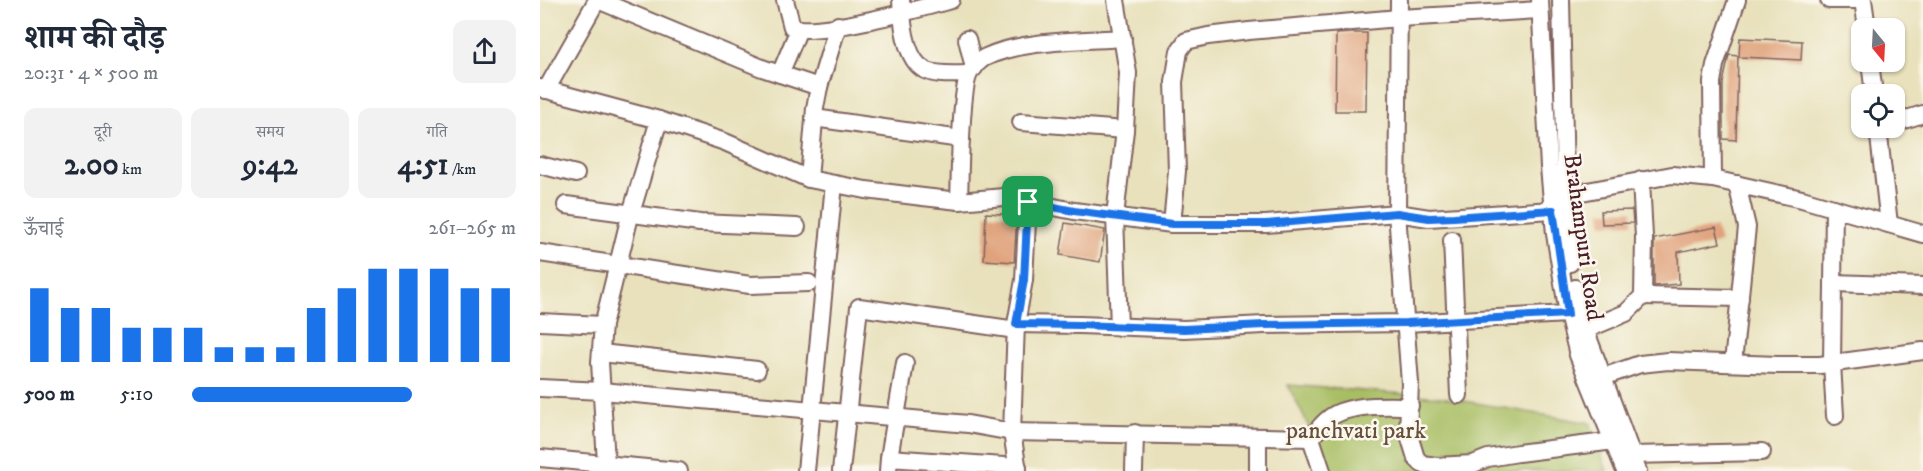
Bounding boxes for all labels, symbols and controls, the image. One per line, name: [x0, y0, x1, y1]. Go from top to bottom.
text: शाम की दौड़: [24, 18, 165, 59]
north arrow: [1851, 18, 1905, 72]
map controls: [1851, 18, 1905, 138]
button: share: [453, 20, 516, 83]
text: 20:31 · 4 × 500 m: [24, 61, 158, 86]
button: locate: [1851, 84, 1905, 138]
text: दूरी: [94, 122, 112, 142]
text: समय: [256, 122, 284, 142]
text: गति: [427, 122, 447, 142]
text: 2.00: [64, 147, 119, 184]
text: 9:42: [243, 147, 297, 184]
text: 4:51: [398, 147, 449, 184]
street label: Brahampuri Road: [1556, 152, 1610, 323]
text: km: [119, 159, 142, 179]
text: /km: [449, 159, 476, 179]
pin: [1002, 176, 1053, 227]
icon: arrive: [1011, 185, 1044, 218]
text: 261–265 m: [429, 216, 516, 241]
text: ऊँचाई: [24, 217, 63, 242]
text: 500 m: [24, 382, 75, 407]
text: 5:10: [120, 382, 153, 407]
park label: panchvati park: [1285, 416, 1426, 446]

